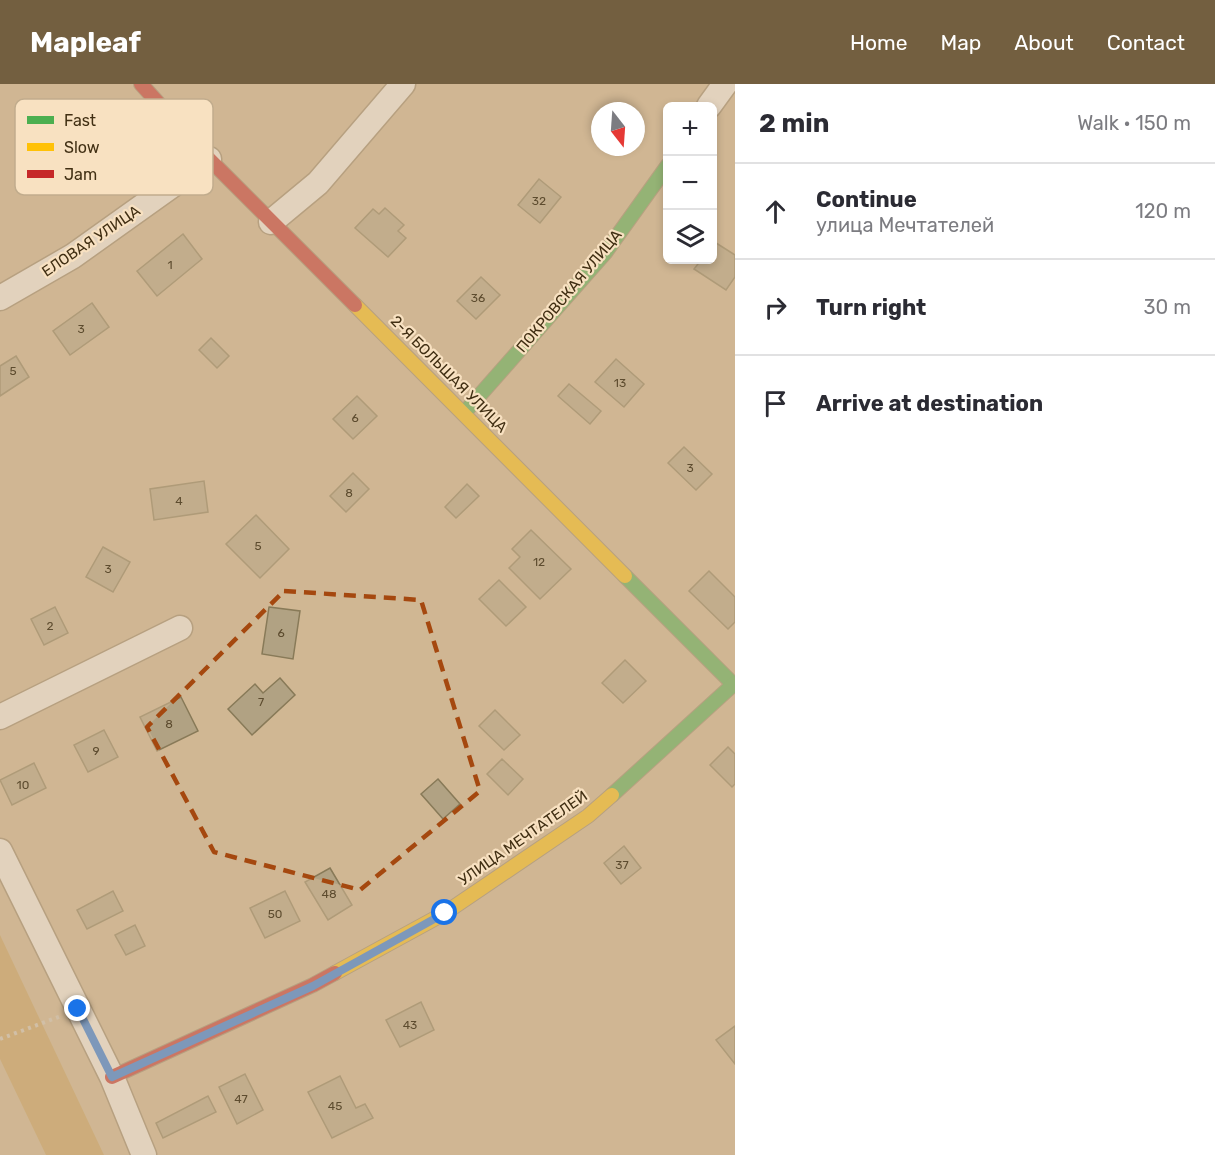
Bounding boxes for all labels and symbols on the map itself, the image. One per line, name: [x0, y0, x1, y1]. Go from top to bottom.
legend: [15, 99, 213, 195]
north arrow: [591, 102, 645, 156]
text: Fast: [64, 111, 96, 130]
text: Slow: [64, 138, 100, 157]
text: Jam: [64, 165, 97, 184]
house number: 32: [532, 194, 546, 208]
street label: ЕЛОВАЯ УЛИЦА: [38, 201, 144, 281]
street label: ПОКРОВСКАЯ УЛИЦА: [512, 226, 626, 356]
house number: 1: [167, 258, 173, 272]
house number: 36: [471, 291, 485, 305]
street label: 2-Я БОЛЬШАЯ УЛИЦА: [387, 312, 511, 436]
house number: 3: [77, 322, 85, 336]
house number: 5: [9, 364, 17, 378]
house number: 13: [614, 376, 626, 390]
house number: 6: [351, 411, 359, 425]
house number: 3: [686, 461, 694, 475]
house number: 8: [345, 486, 353, 500]
house number: 4: [175, 494, 183, 508]
house number: 5: [254, 539, 262, 553]
house number: 12: [533, 555, 545, 569]
house number: 3: [104, 562, 112, 576]
house number: 2: [46, 619, 54, 633]
house number: 6: [277, 626, 285, 640]
house number: 7: [258, 695, 264, 709]
house number: 8: [165, 717, 173, 731]
house number: 9: [92, 744, 100, 758]
house number: 10: [17, 778, 29, 792]
street label: УЛИЦА МЕЧТАТЕЛЕЙ: [455, 787, 591, 889]
house number: 37: [615, 858, 629, 872]
house number: 48: [321, 887, 337, 901]
route start: [431, 899, 457, 925]
house number: 50: [268, 907, 282, 921]
route end: [64, 995, 90, 1021]
house number: 43: [403, 1018, 417, 1032]
house number: 47: [234, 1092, 248, 1106]
house number: 45: [328, 1099, 342, 1113]

